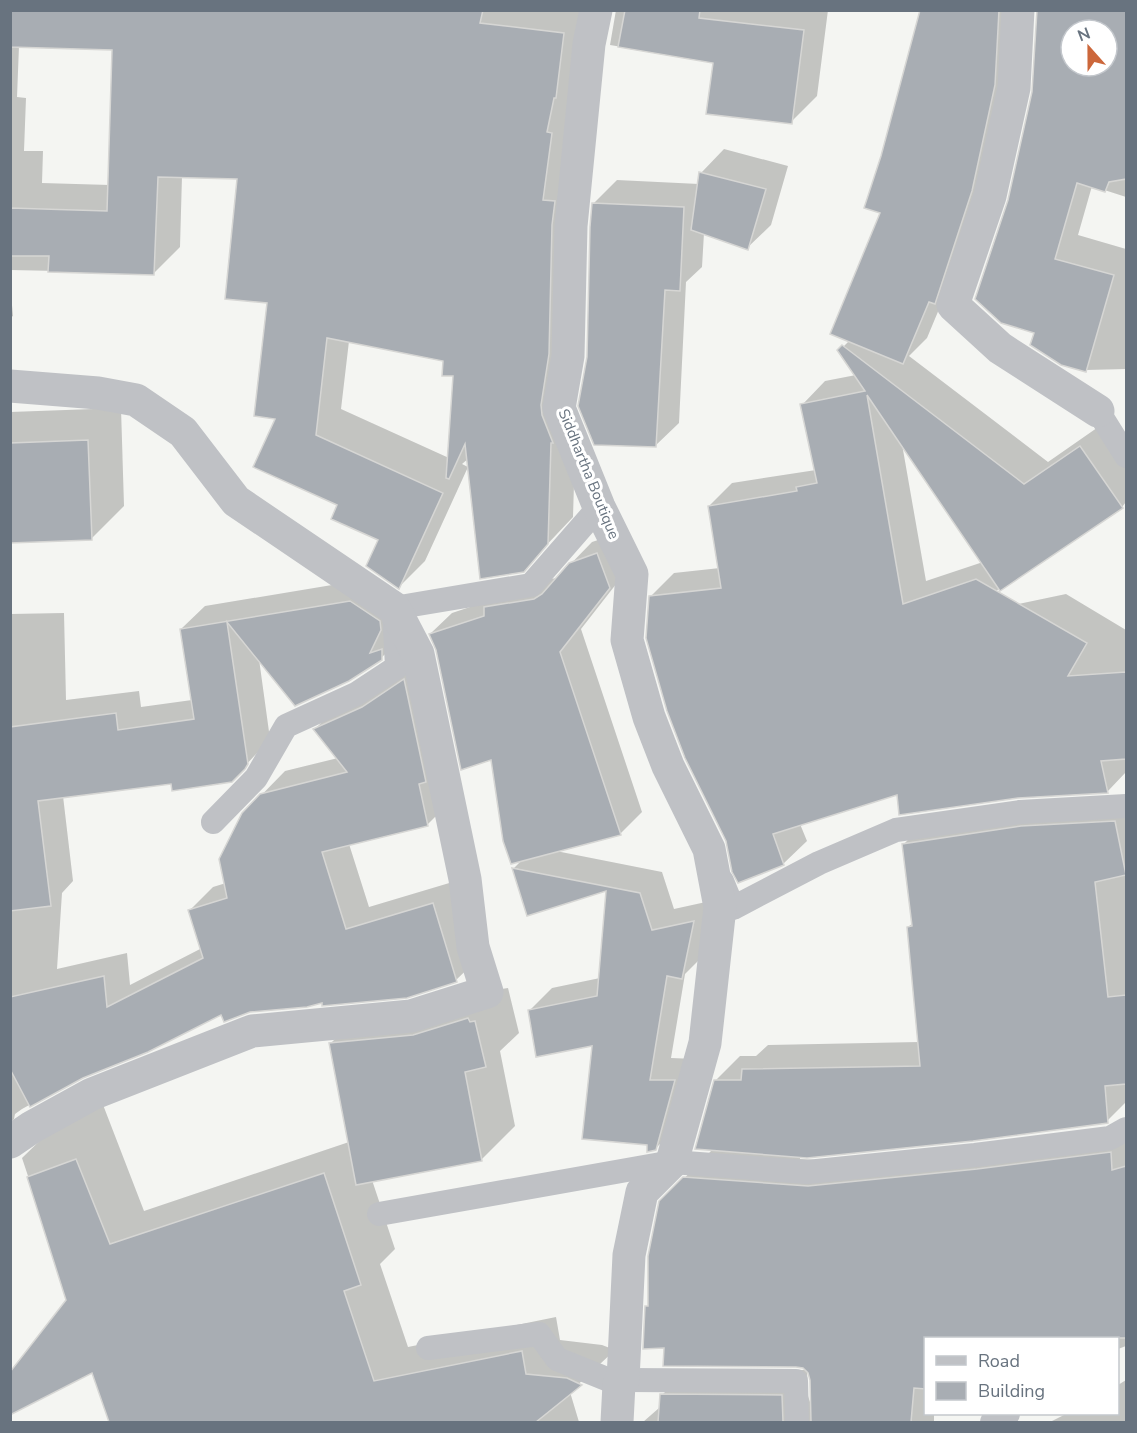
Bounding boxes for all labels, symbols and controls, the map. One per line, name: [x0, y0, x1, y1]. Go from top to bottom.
north arrow: [1059, 18, 1119, 78]
text: N: [1074, 23, 1094, 47]
street label: Siddhartha Boutique: [554, 406, 624, 542]
legend: [924, 1337, 1119, 1415]
text: Road: [978, 1349, 1020, 1373]
text: Building: [978, 1379, 1045, 1403]

